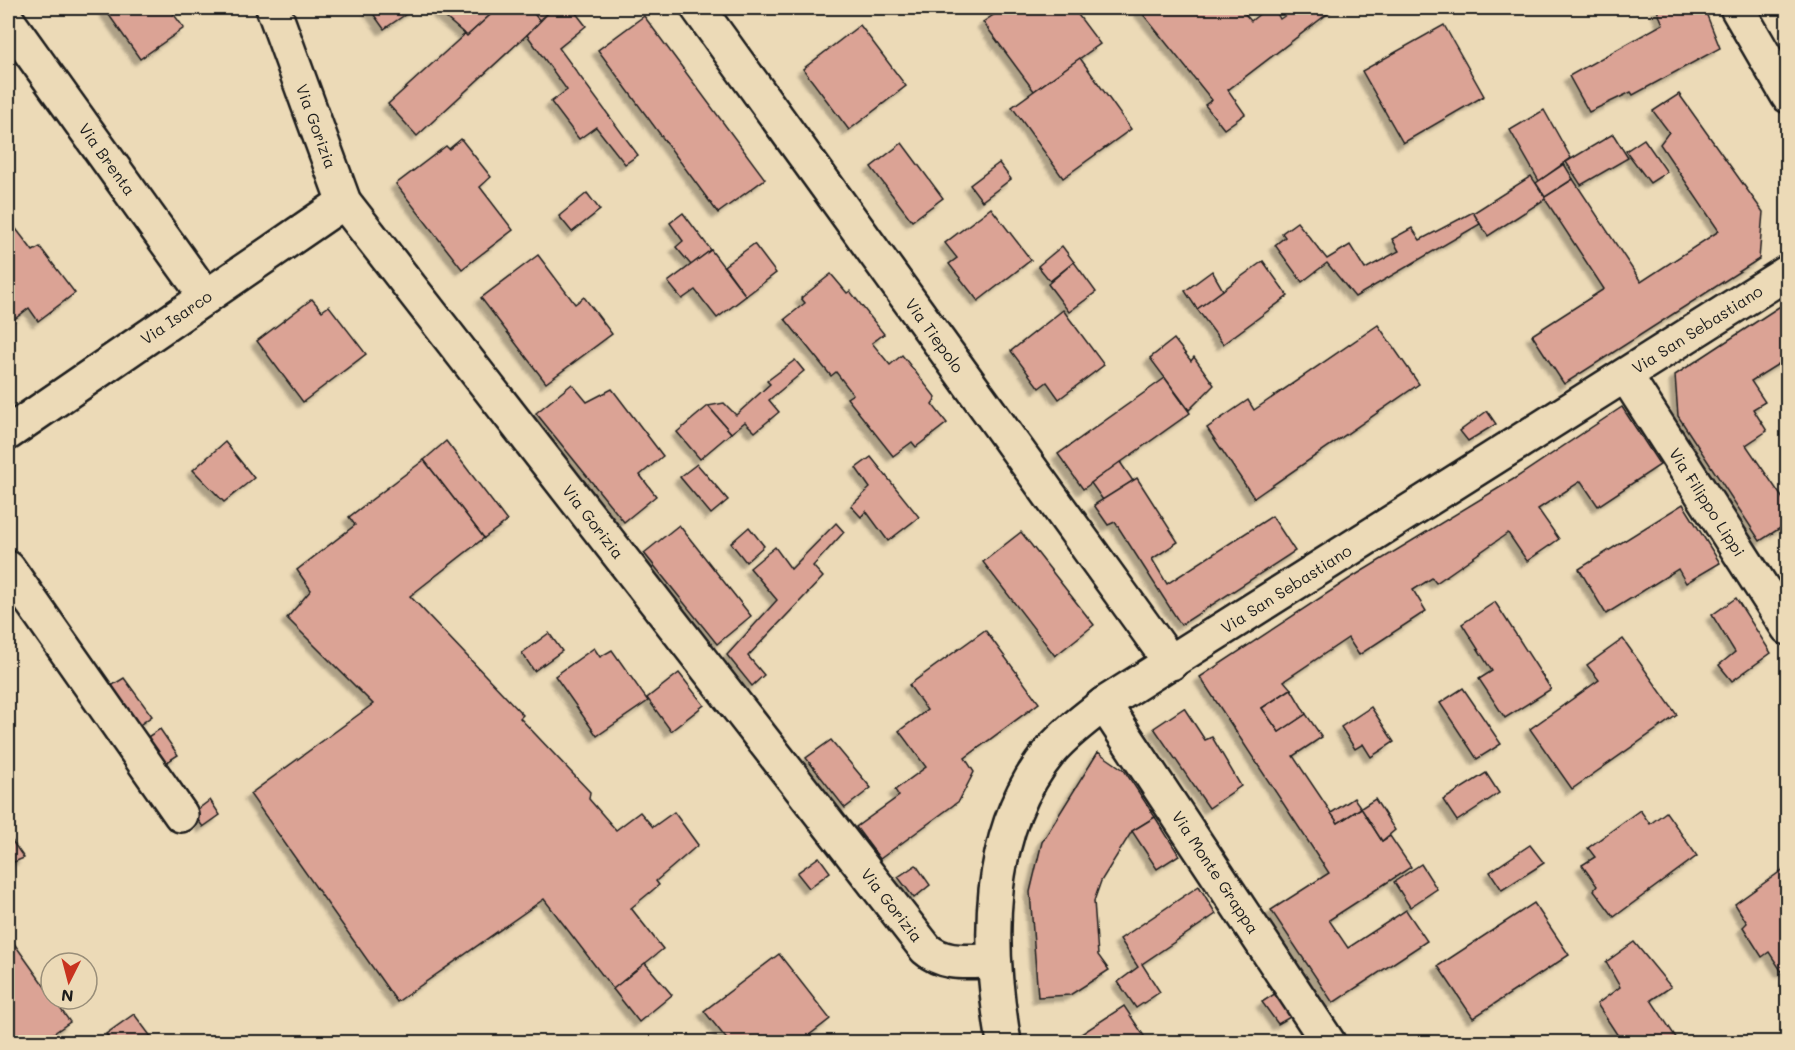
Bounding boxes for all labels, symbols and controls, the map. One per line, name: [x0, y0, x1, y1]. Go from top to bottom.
street label: Via Gorizia: [292, 81, 342, 171]
street label: Via Brenta: [74, 119, 141, 199]
street label: Via San Sebastiano: [1628, 280, 1766, 378]
street label: Via Isarco: [136, 285, 216, 349]
street label: Via Tiepolo: [901, 294, 969, 377]
street label: Via Filippo Lippi: [1665, 443, 1750, 560]
street label: Via Gorizia: [558, 480, 629, 563]
street label: Via San Sebastiano: [1217, 539, 1355, 638]
street label: Via Monte Grappa: [1168, 807, 1264, 938]
street label: Via Gorizia: [857, 864, 928, 946]
north arrow: [39, 951, 99, 1011]
text: N: [60, 985, 75, 1007]

